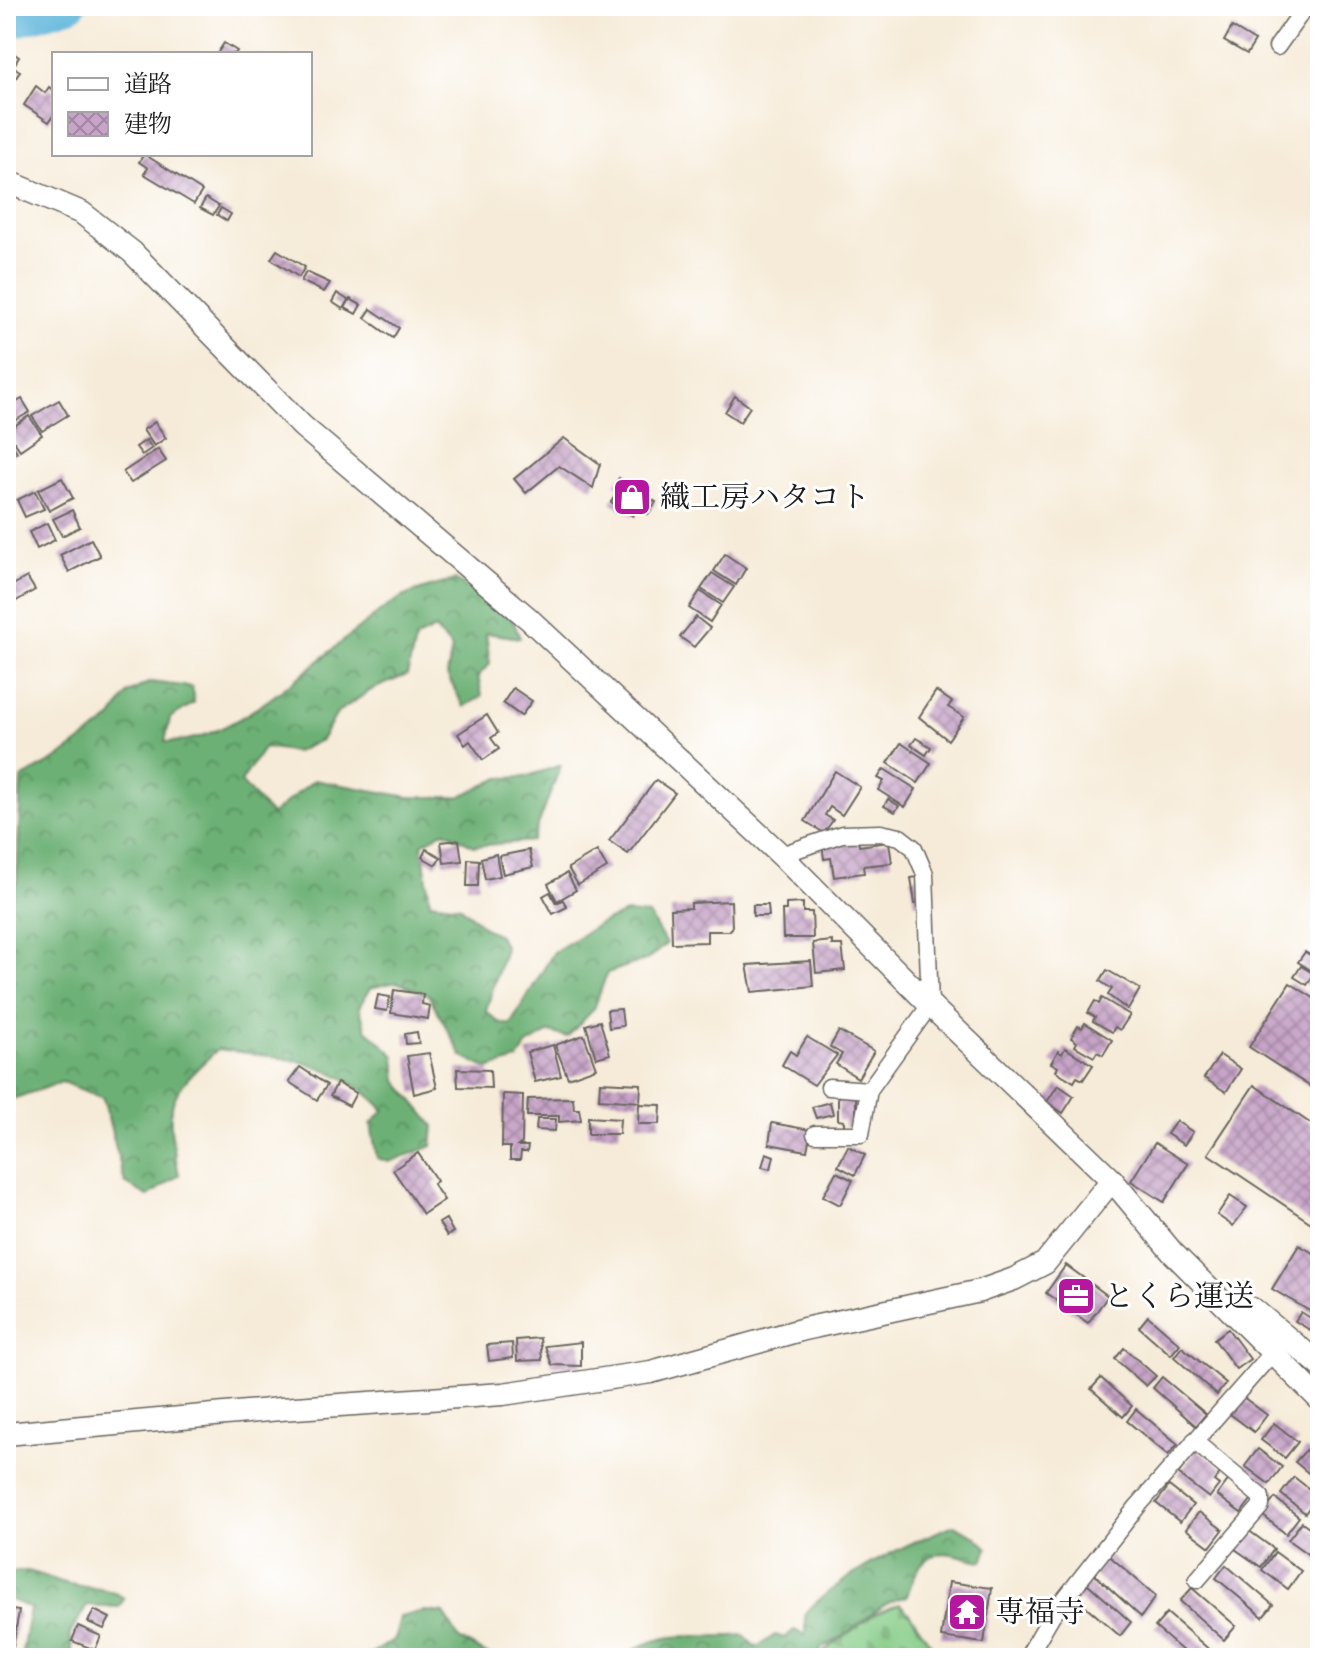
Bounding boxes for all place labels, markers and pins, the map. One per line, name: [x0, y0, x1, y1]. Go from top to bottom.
shop icon: 織工房ハタコト: [611, 476, 653, 518]
place label: 織工房ハタコト: [660, 480, 870, 518]
office icon: とくら運送: [1055, 1275, 1097, 1317]
place label: とくら運送: [1104, 1279, 1254, 1317]
temple icon: 専福寺: [946, 1591, 988, 1633]
place label: 専福寺: [995, 1595, 1085, 1633]

